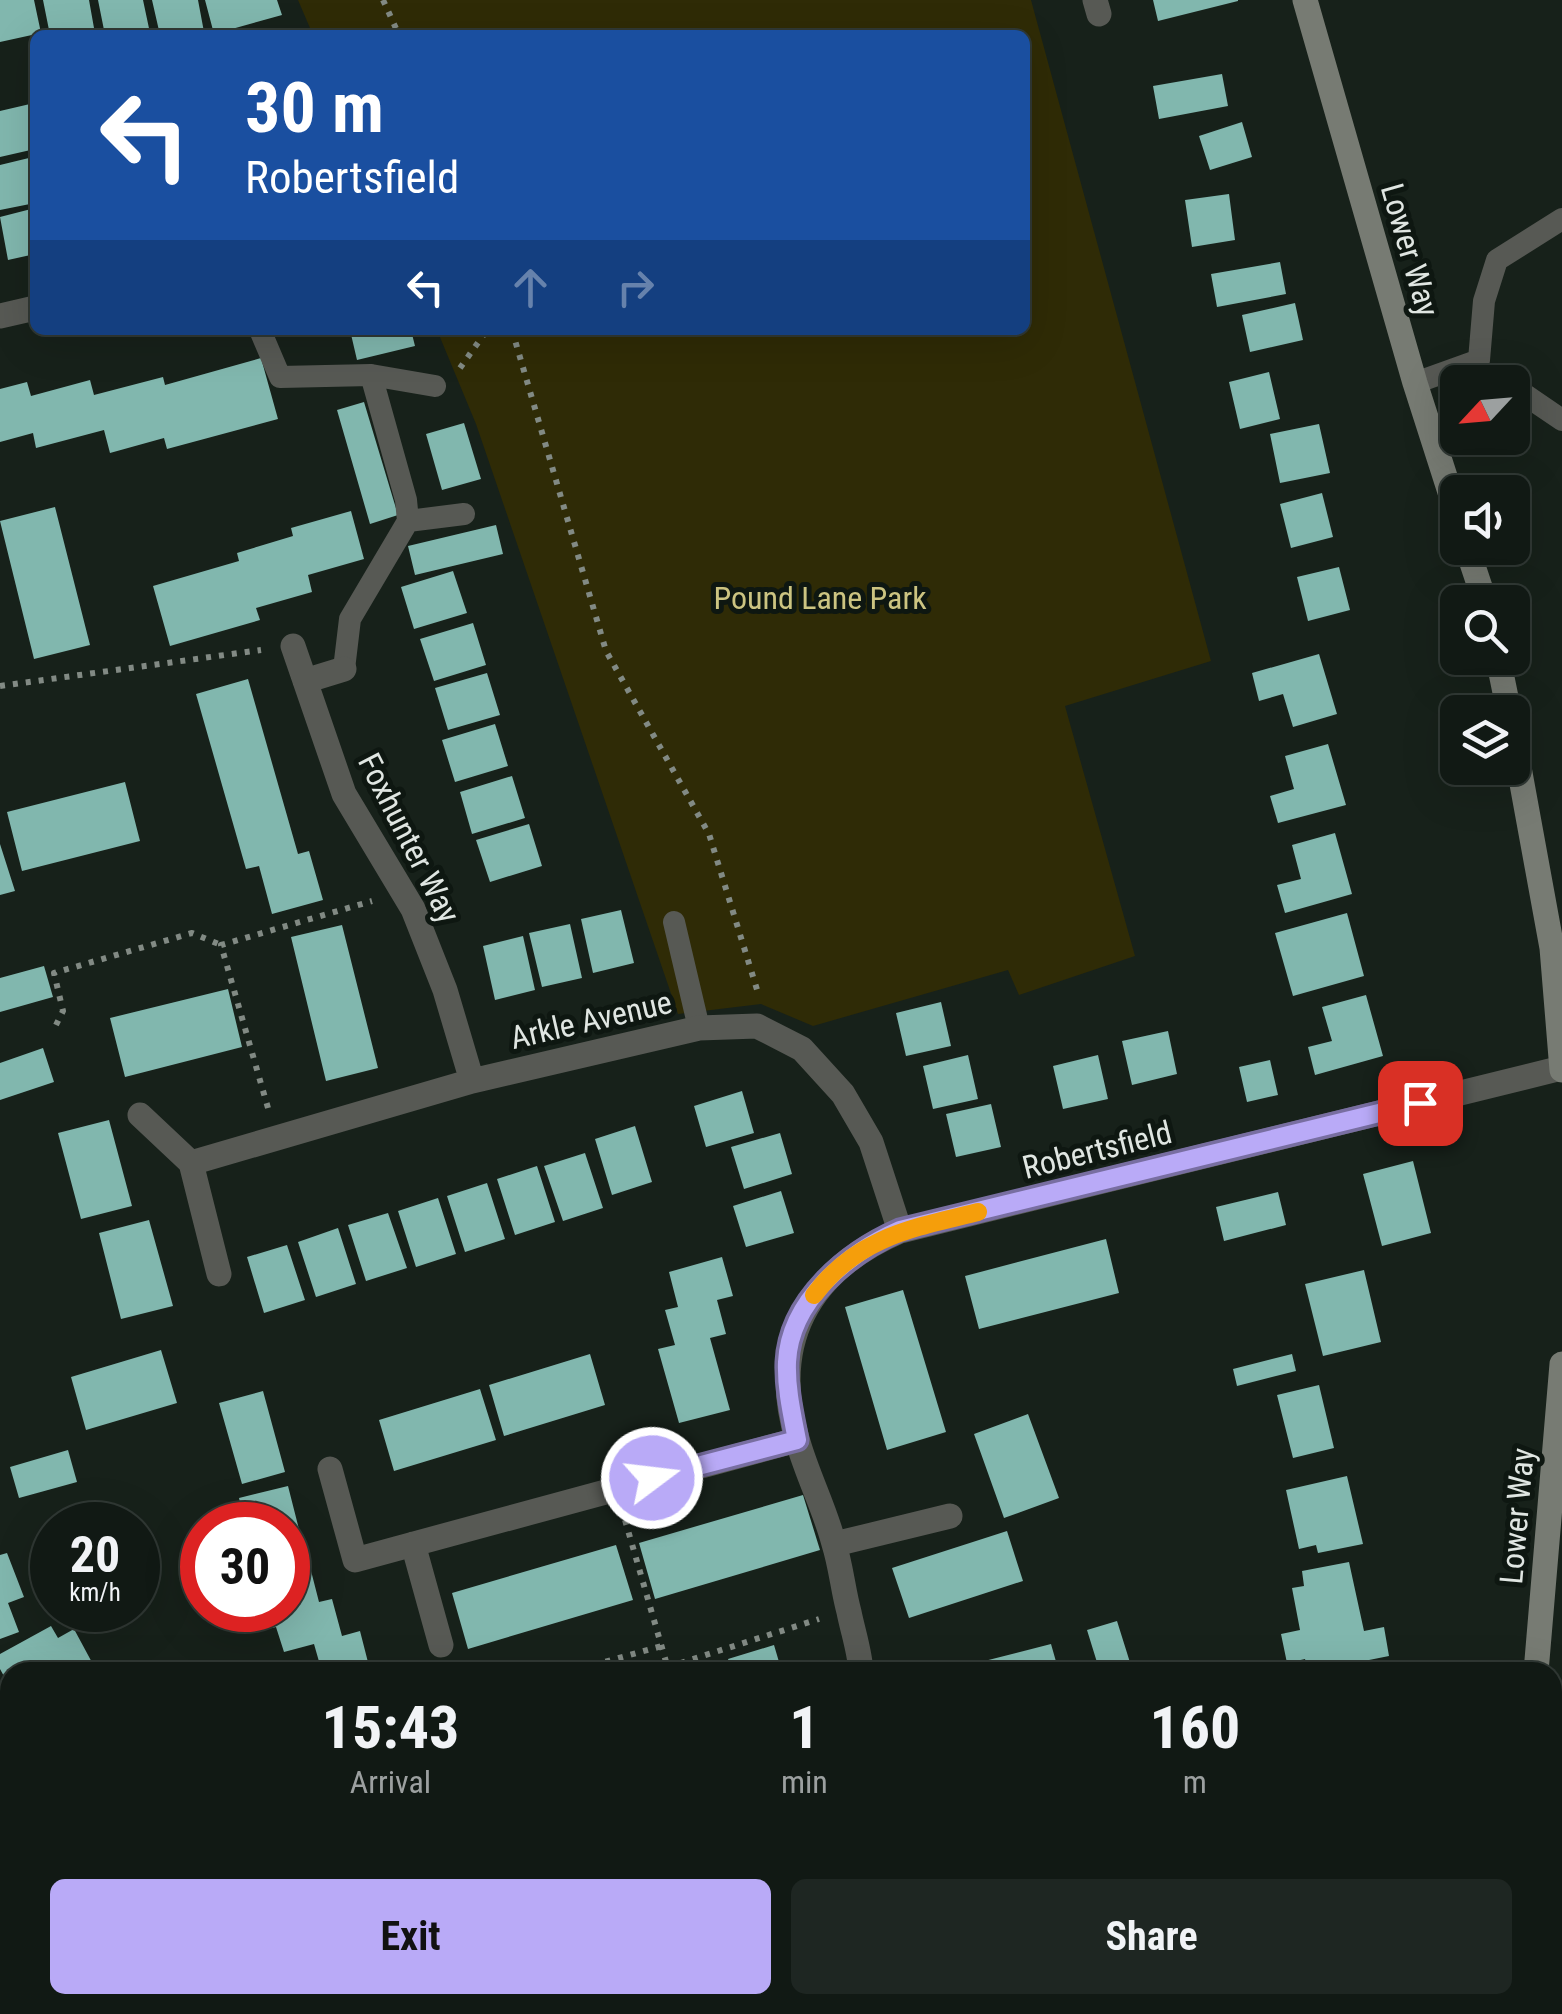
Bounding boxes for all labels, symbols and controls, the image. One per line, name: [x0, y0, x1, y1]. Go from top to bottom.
text: 30 m: [245, 67, 384, 149]
icon: left: [80, 70, 210, 200]
text: Robertsfield: [245, 151, 459, 204]
street label: Lower Way: [1373, 179, 1447, 321]
icon: left: [398, 260, 453, 315]
icon: ahead: [503, 260, 558, 315]
icon: right: [608, 260, 663, 315]
north arrow: [1440, 365, 1530, 455]
map controls: [1440, 365, 1530, 785]
button: sound: [1440, 475, 1530, 565]
park label: Pound Lane Park: [713, 579, 927, 617]
button: search: [1440, 585, 1530, 675]
button: layers: [1440, 695, 1530, 785]
street label: Foxhunter Way: [350, 747, 468, 929]
street label: Arkle Avenue: [507, 983, 675, 1057]
pin: [1378, 1061, 1463, 1146]
icon: arrive: [1393, 1076, 1448, 1131]
street label: Robertsfield: [1019, 1113, 1175, 1187]
position arrow: [600, 1426, 704, 1530]
street label: Lower Way: [1492, 1446, 1542, 1586]
speed limit sign: 30: [180, 1502, 310, 1632]
text: 20: [70, 1526, 120, 1584]
text: km/h: [69, 1578, 121, 1607]
text: 15:43: [322, 1692, 459, 1763]
text: 1: [789, 1692, 820, 1763]
text: 160: [1149, 1692, 1240, 1763]
text: Arrival: [350, 1763, 431, 1801]
text: min: [781, 1763, 828, 1801]
text: m: [1183, 1763, 1207, 1801]
button: Exit: [50, 1879, 771, 1994]
button: Share: [791, 1879, 1512, 1994]

